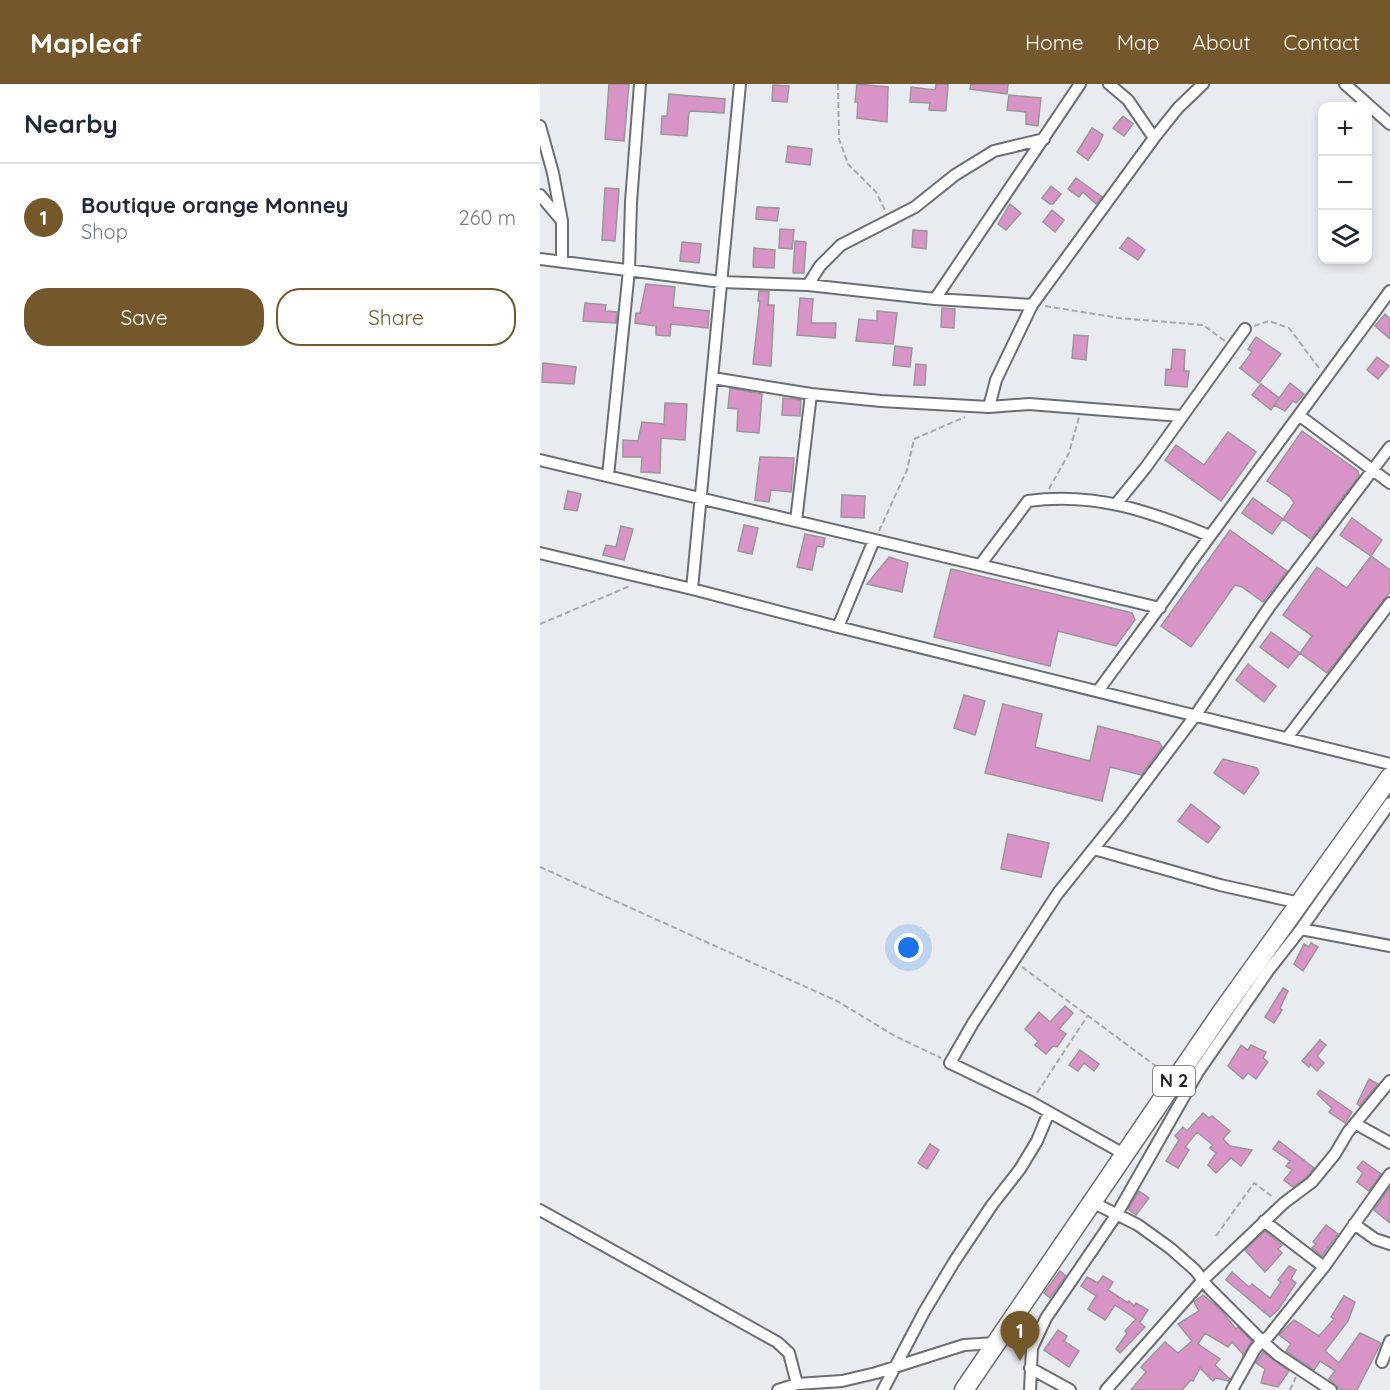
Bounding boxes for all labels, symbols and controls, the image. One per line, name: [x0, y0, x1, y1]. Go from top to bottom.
text: Mapleaf: [30, 25, 142, 60]
text: Home: [1025, 29, 1084, 55]
text: Map: [1117, 29, 1160, 55]
text: About: [1193, 29, 1251, 55]
text: Contact: [1284, 29, 1360, 55]
map controls: [1318, 102, 1372, 264]
button: +: [1318, 102, 1372, 156]
text: Nearby: [24, 107, 118, 140]
button: −: [1318, 156, 1372, 210]
text: Boutique orange Monney: [81, 191, 349, 219]
text: 1: [40, 205, 47, 230]
text: 260 m: [459, 205, 516, 230]
button: layers: [1318, 210, 1372, 264]
text: Shop: [81, 219, 128, 244]
button: Save: [24, 288, 264, 346]
button: Share: [276, 288, 516, 346]
your location: [894, 933, 923, 962]
road number: N 2: [1153, 1066, 1195, 1096]
pin: 1: [1000, 1312, 1040, 1361]

